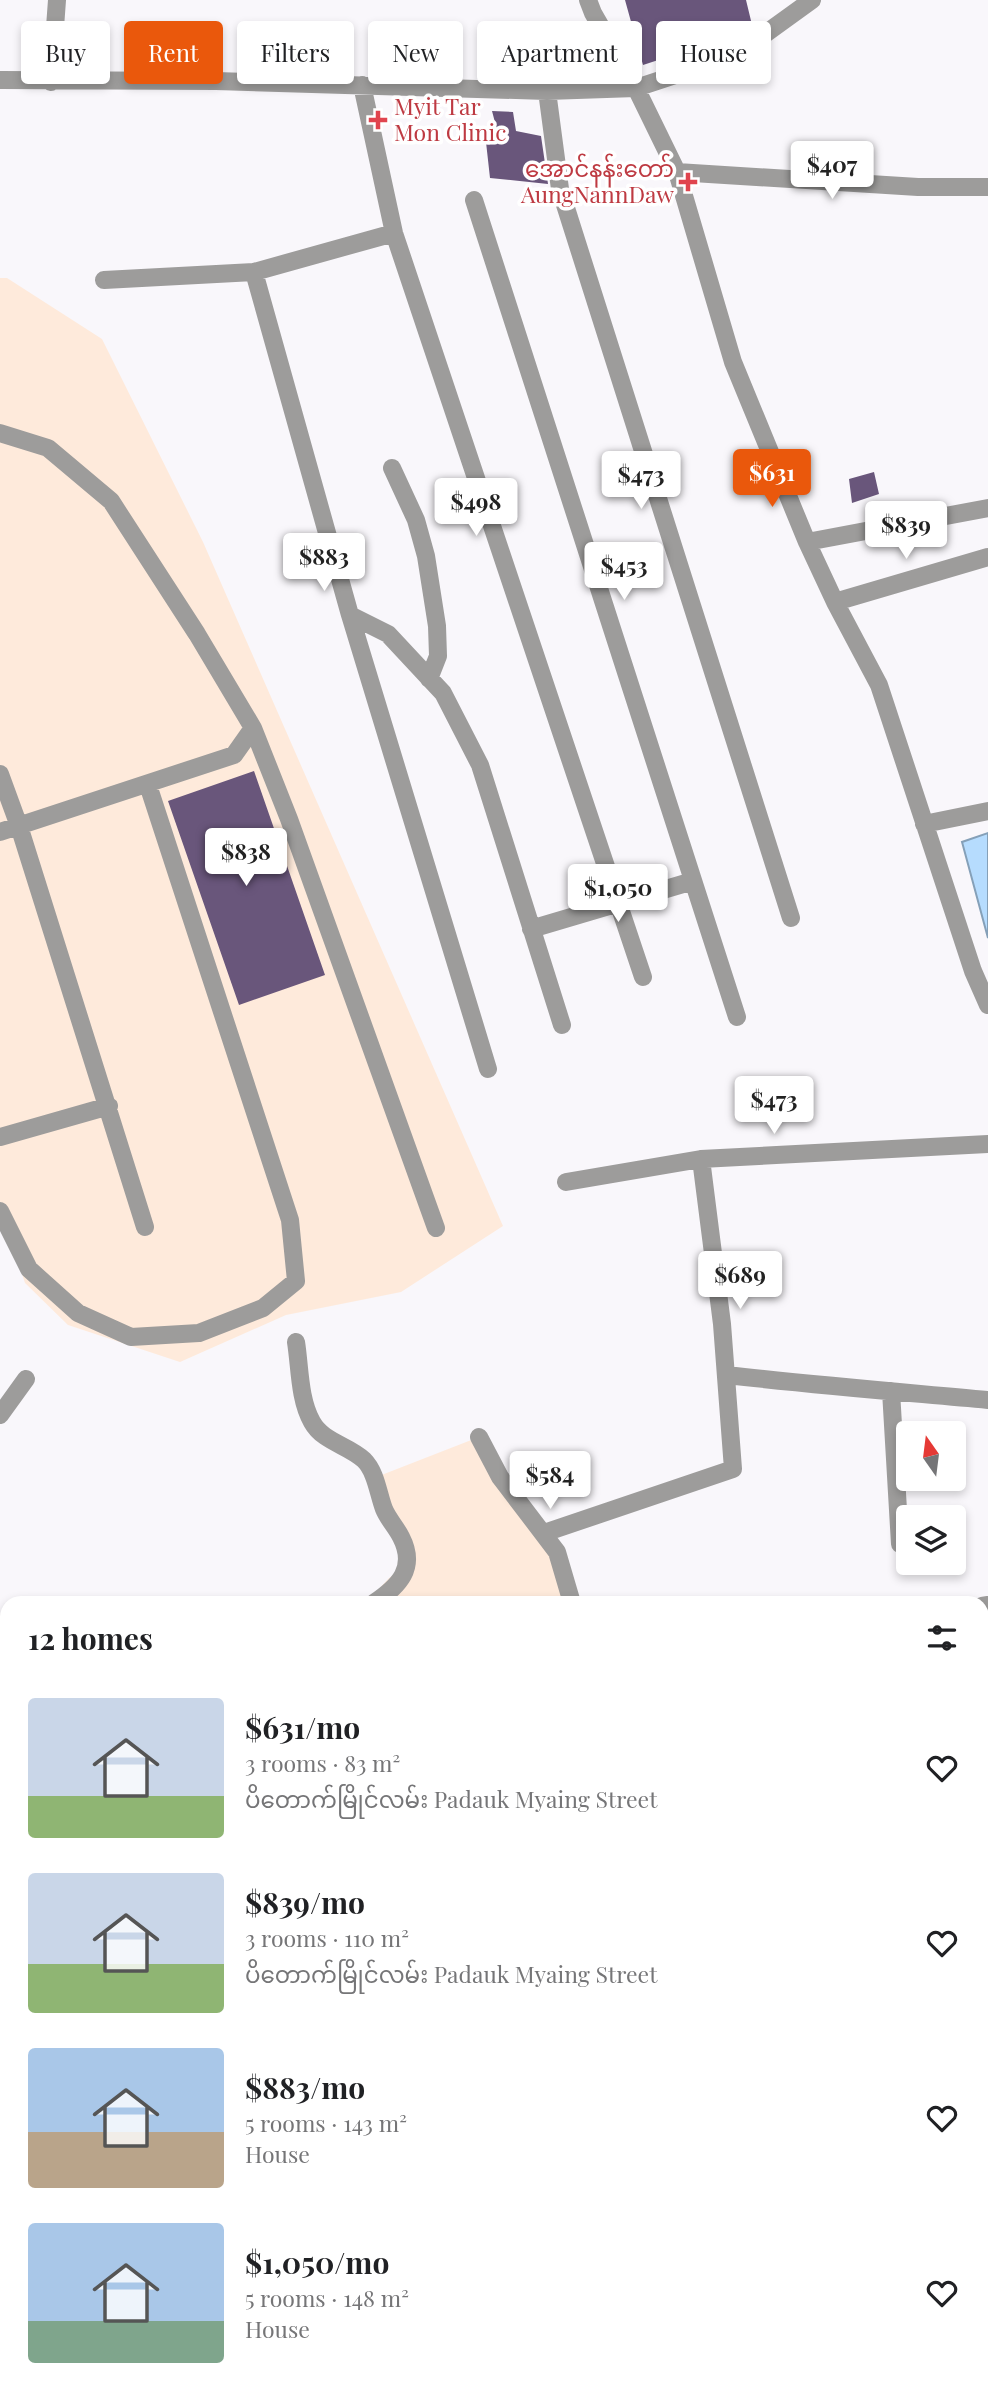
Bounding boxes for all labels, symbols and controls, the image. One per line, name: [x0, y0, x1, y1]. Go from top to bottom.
chip: Buy: [21, 21, 110, 84]
chip: Rent: [124, 21, 223, 84]
chip: Filters: [237, 21, 354, 84]
chip: New: [368, 21, 463, 84]
chip: Apartment: [477, 21, 642, 84]
chip: House: [656, 21, 771, 84]
place label: Myit Tar Mon Clinic: [394, 90, 506, 147]
marker: Myit Tar Mon Clinic: [368, 110, 388, 130]
pin: $407: [791, 142, 873, 201]
text: $407: [807, 148, 857, 179]
place label: အောင်နန်းတော် AungNannDaw: [520, 152, 674, 209]
marker: အောင်နန်းတော် AungNannDaw: [680, 174, 696, 190]
pin: $631: [731, 449, 813, 509]
pin: $473: [600, 452, 682, 511]
text: $631: [749, 456, 795, 487]
text: $473: [618, 458, 664, 489]
pin: $498: [435, 478, 517, 538]
text: $498: [451, 485, 501, 516]
pin: $839: [865, 502, 947, 561]
text: $839: [881, 508, 931, 539]
pin: $883: [283, 534, 365, 593]
text: $883: [299, 540, 349, 571]
pin: $453: [583, 542, 665, 602]
text: $453: [600, 549, 648, 580]
pin: $838: [205, 828, 287, 888]
text: $838: [221, 835, 271, 866]
pin: $1,050: [561, 864, 675, 924]
text: $1,050: [584, 871, 652, 902]
pin: $473: [733, 1076, 815, 1136]
text: $473: [751, 1083, 797, 1114]
pin: $689: [699, 1252, 781, 1311]
text: $689: [714, 1258, 766, 1289]
north arrow: [896, 1421, 966, 1491]
map controls: [896, 1421, 966, 1575]
pin: $584: [509, 1452, 591, 1511]
text: $584: [526, 1458, 574, 1489]
button: layers: [896, 1505, 966, 1575]
text: 12 homes: [28, 1618, 153, 1658]
icon: filters: [923, 1619, 961, 1657]
text: $631/mo: [245, 1707, 360, 1747]
icon: home: [84, 1726, 168, 1810]
text: 3 rooms · 83 m²: [245, 1747, 400, 1778]
icon: heart: [923, 1749, 961, 1787]
text: ပိတောက်မြိုင်လမ်း Padauk Myaing Street: [245, 1783, 657, 1814]
text: $839/mo: [245, 1882, 365, 1922]
icon: home: [84, 1901, 168, 1985]
text: 3 rooms · 110 m²: [245, 1922, 409, 1953]
icon: heart: [923, 1924, 961, 1962]
text: ပိတောက်မြိုင်လမ်း Padauk Myaing Street: [245, 1958, 657, 1989]
text: $883/mo: [245, 2067, 365, 2107]
icon: home: [84, 2076, 168, 2160]
icon: heart: [923, 2099, 961, 2137]
text: 5 rooms · 143 m²: [245, 2107, 407, 2138]
text: House: [245, 2138, 310, 2169]
text: $1,050/mo: [245, 2242, 389, 2282]
icon: home: [84, 2251, 168, 2335]
icon: heart: [923, 2274, 961, 2312]
text: 5 rooms · 148 m²: [245, 2282, 409, 2313]
text: House: [245, 2313, 310, 2344]

